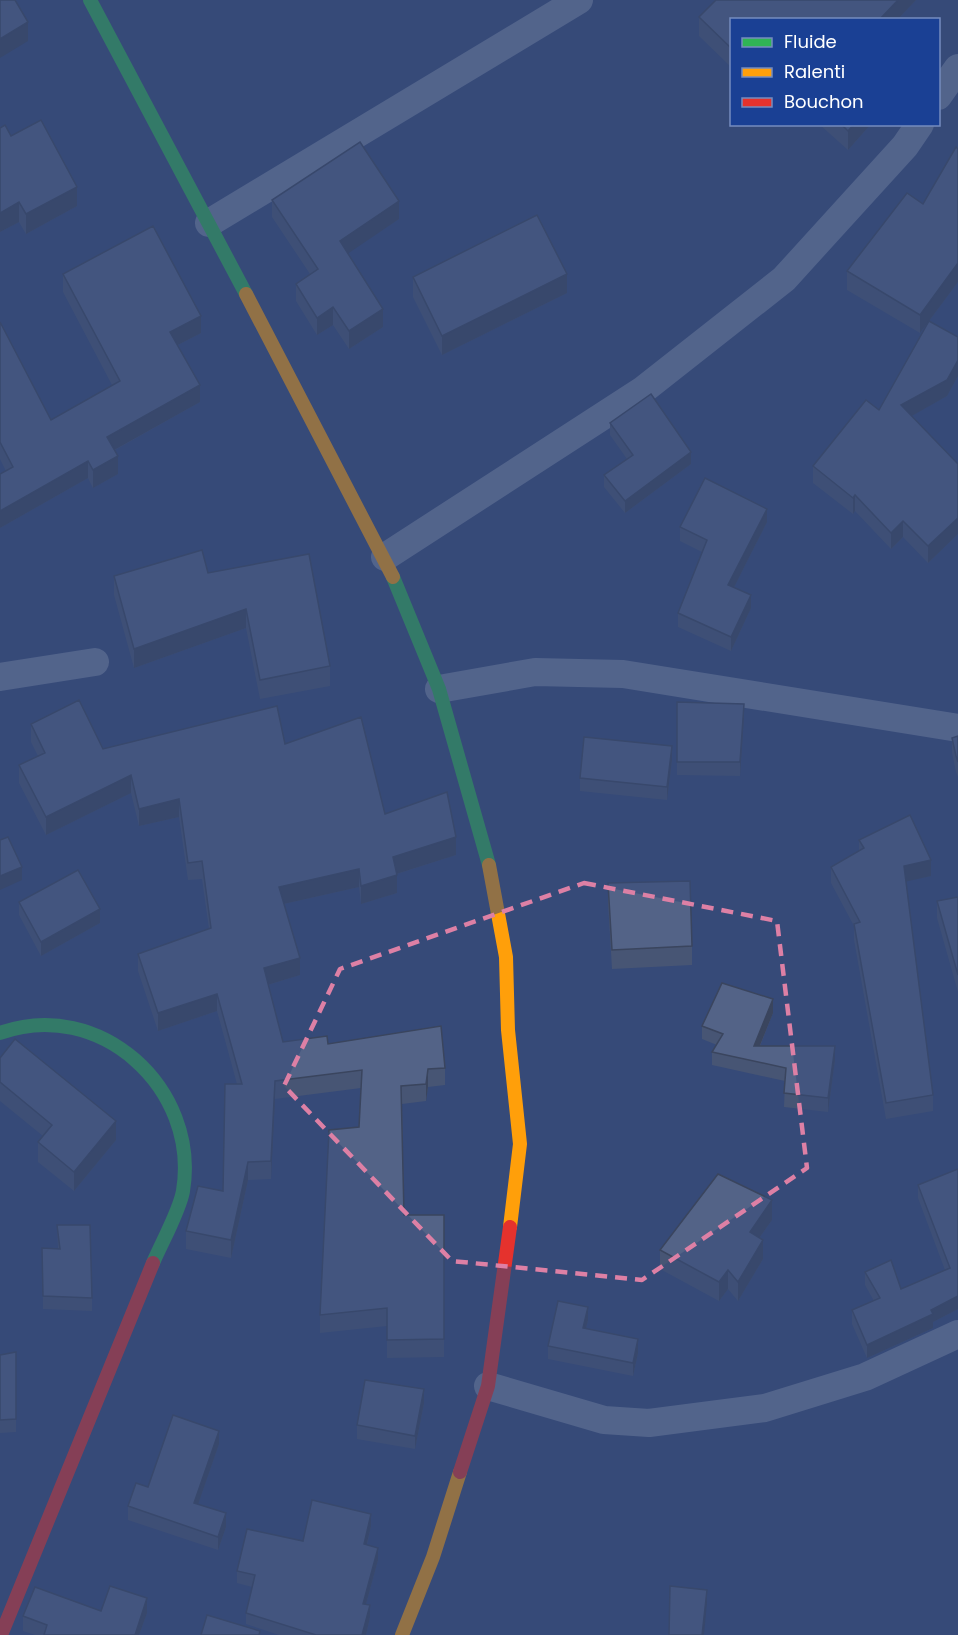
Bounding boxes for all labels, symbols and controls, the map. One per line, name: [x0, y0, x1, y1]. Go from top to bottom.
legend: [730, 18, 940, 126]
text: Fluide: [784, 29, 837, 54]
text: Ralenti: [784, 59, 845, 84]
text: Bouchon: [784, 89, 864, 114]

